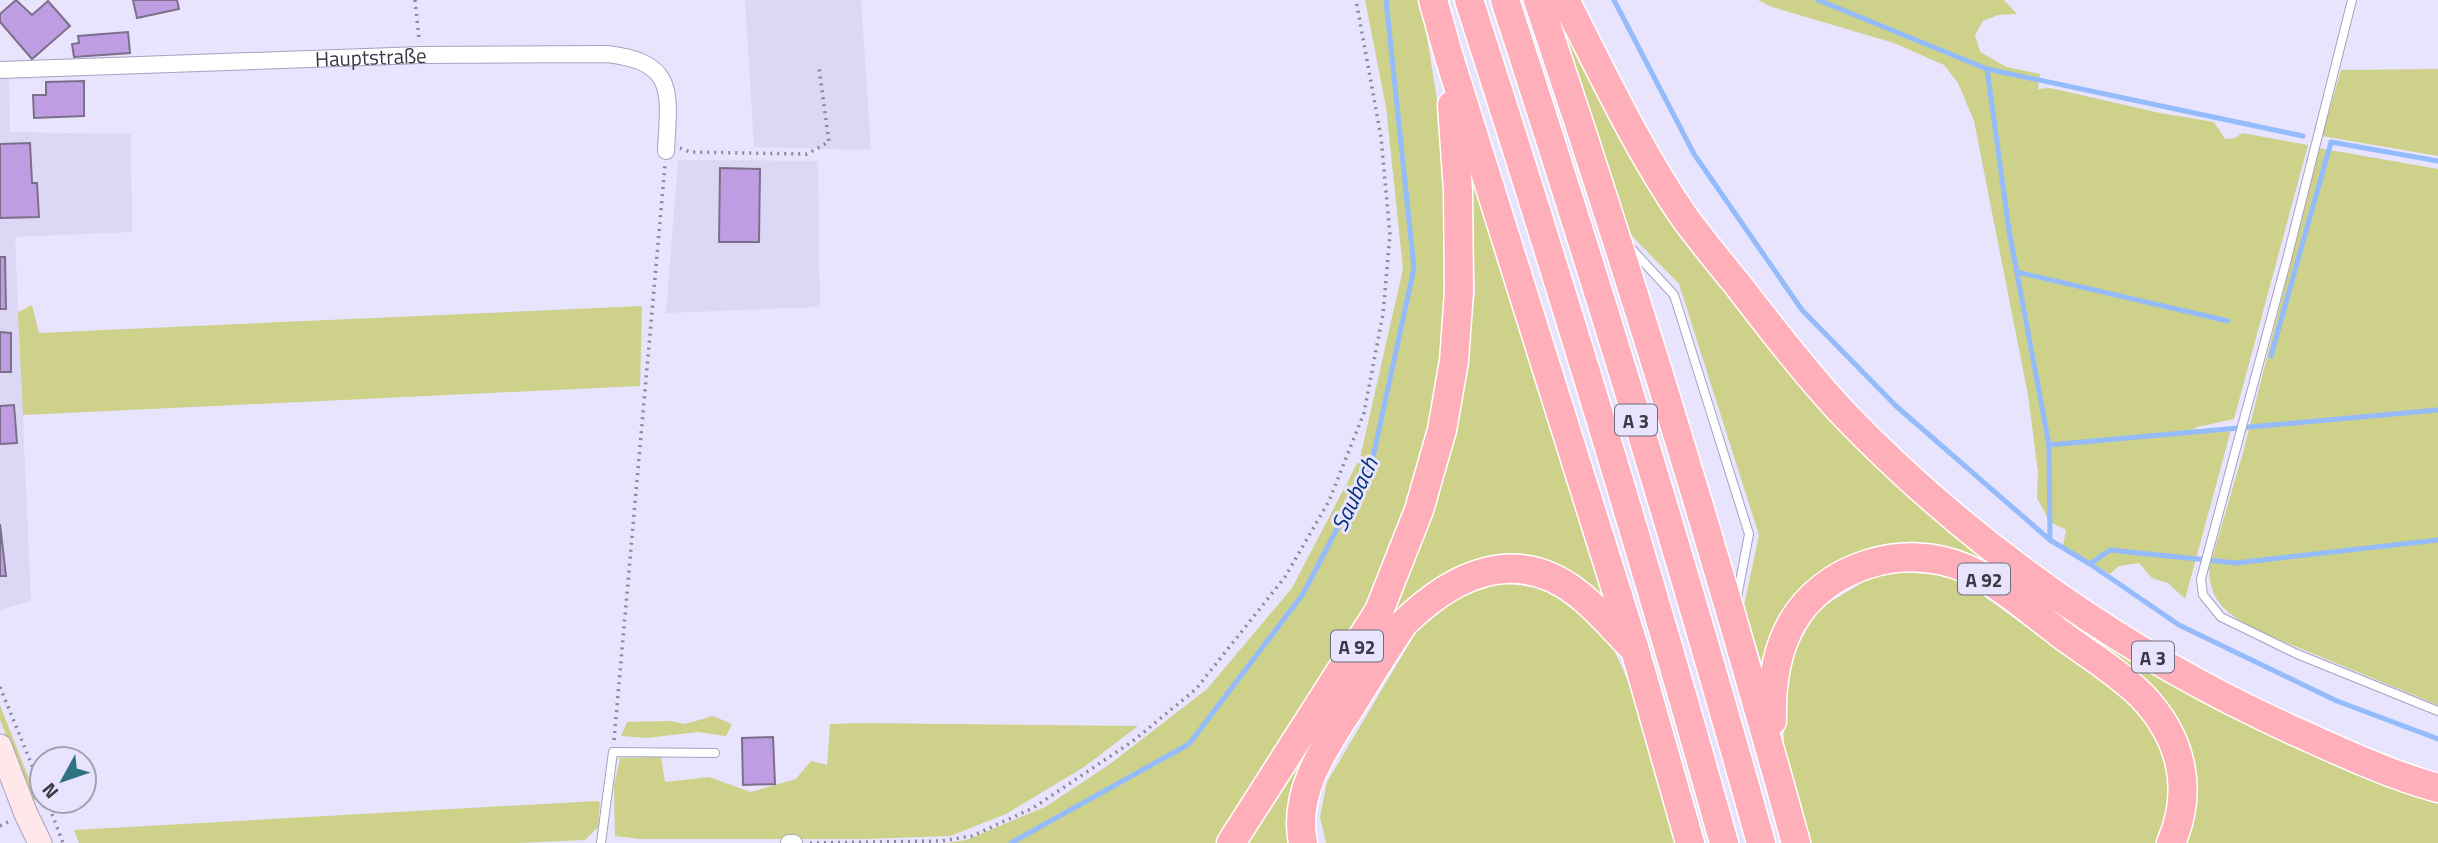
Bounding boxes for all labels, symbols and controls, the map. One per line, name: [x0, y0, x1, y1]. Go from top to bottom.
street label: Hauptstraße: [314, 39, 427, 75]
road number: A 3: [1615, 404, 1657, 436]
water label: Saubach: [1322, 451, 1387, 537]
road number: A 92: [1958, 564, 2010, 594]
road number: A 92: [1331, 631, 1383, 662]
road number: A 3: [2132, 642, 2174, 672]
north arrow: [28, 745, 98, 815]
text: N: [34, 777, 65, 806]

